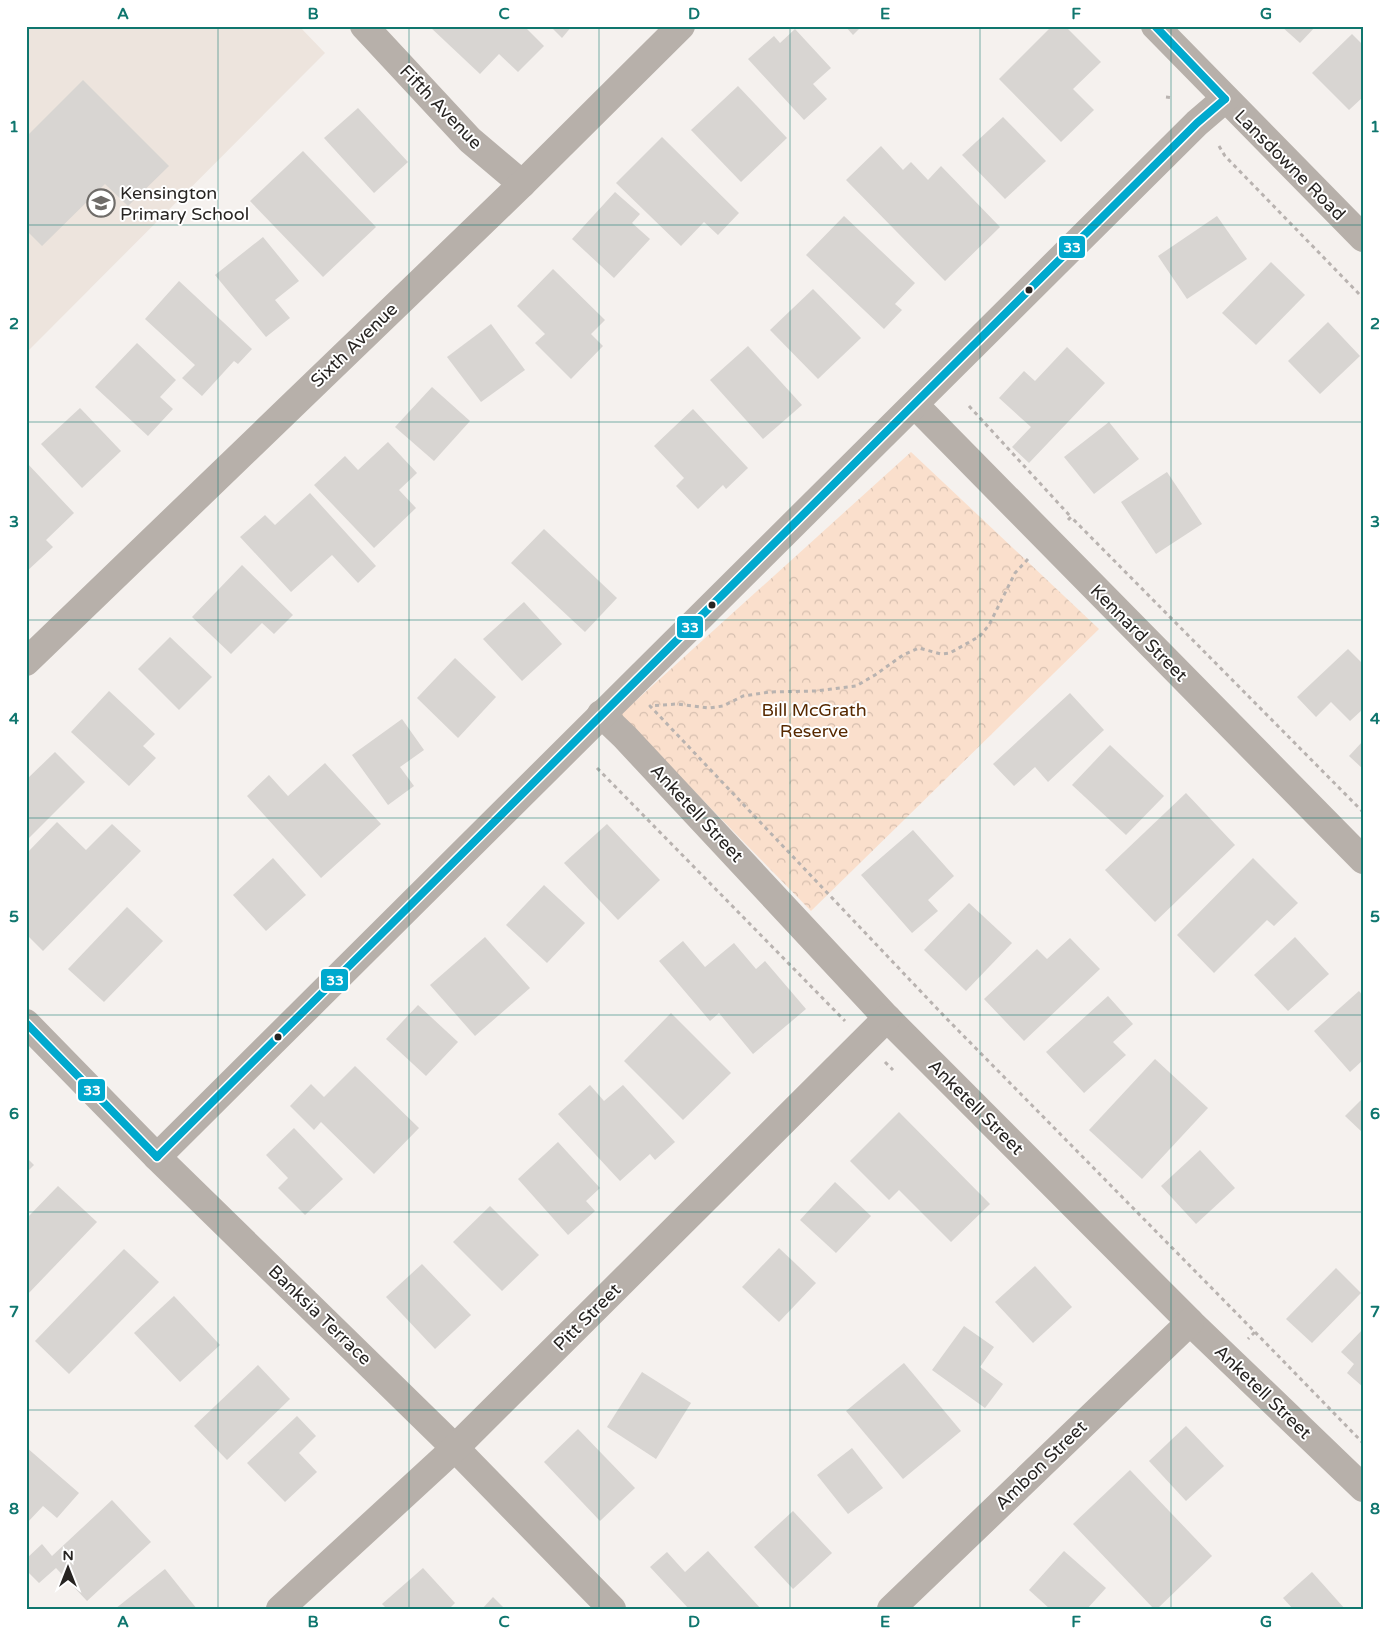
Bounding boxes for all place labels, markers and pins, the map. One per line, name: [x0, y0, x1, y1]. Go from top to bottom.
place label: Kensington Primary School: [120, 182, 249, 225]
school or university icon: Kensington Primary School: [86, 188, 116, 218]
unlabelled marker: [1024, 285, 1034, 295]
unlabelled marker: [707, 600, 717, 610]
unlabelled marker: [273, 1032, 283, 1042]

